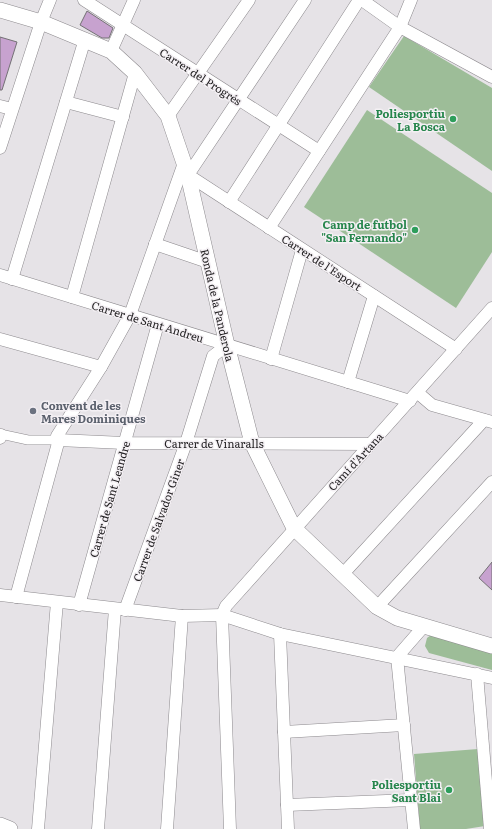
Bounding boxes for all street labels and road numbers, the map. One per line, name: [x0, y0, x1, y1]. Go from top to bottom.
street label: Carrer del Progrés: [157, 44, 245, 109]
street label: Carrer de l'Esport: [279, 230, 366, 294]
street label: Ronda de la Panderola: [197, 247, 239, 363]
street label: Carrer de Sant Andreu: [90, 296, 206, 346]
street label: Camí d'Artana: [324, 428, 386, 494]
street label: Carrer de Vinaralls: [164, 435, 264, 451]
street label: Carrer de Sant Leandre: [85, 439, 133, 559]
street label: Carrer de Salvador Giner: [128, 456, 188, 584]

